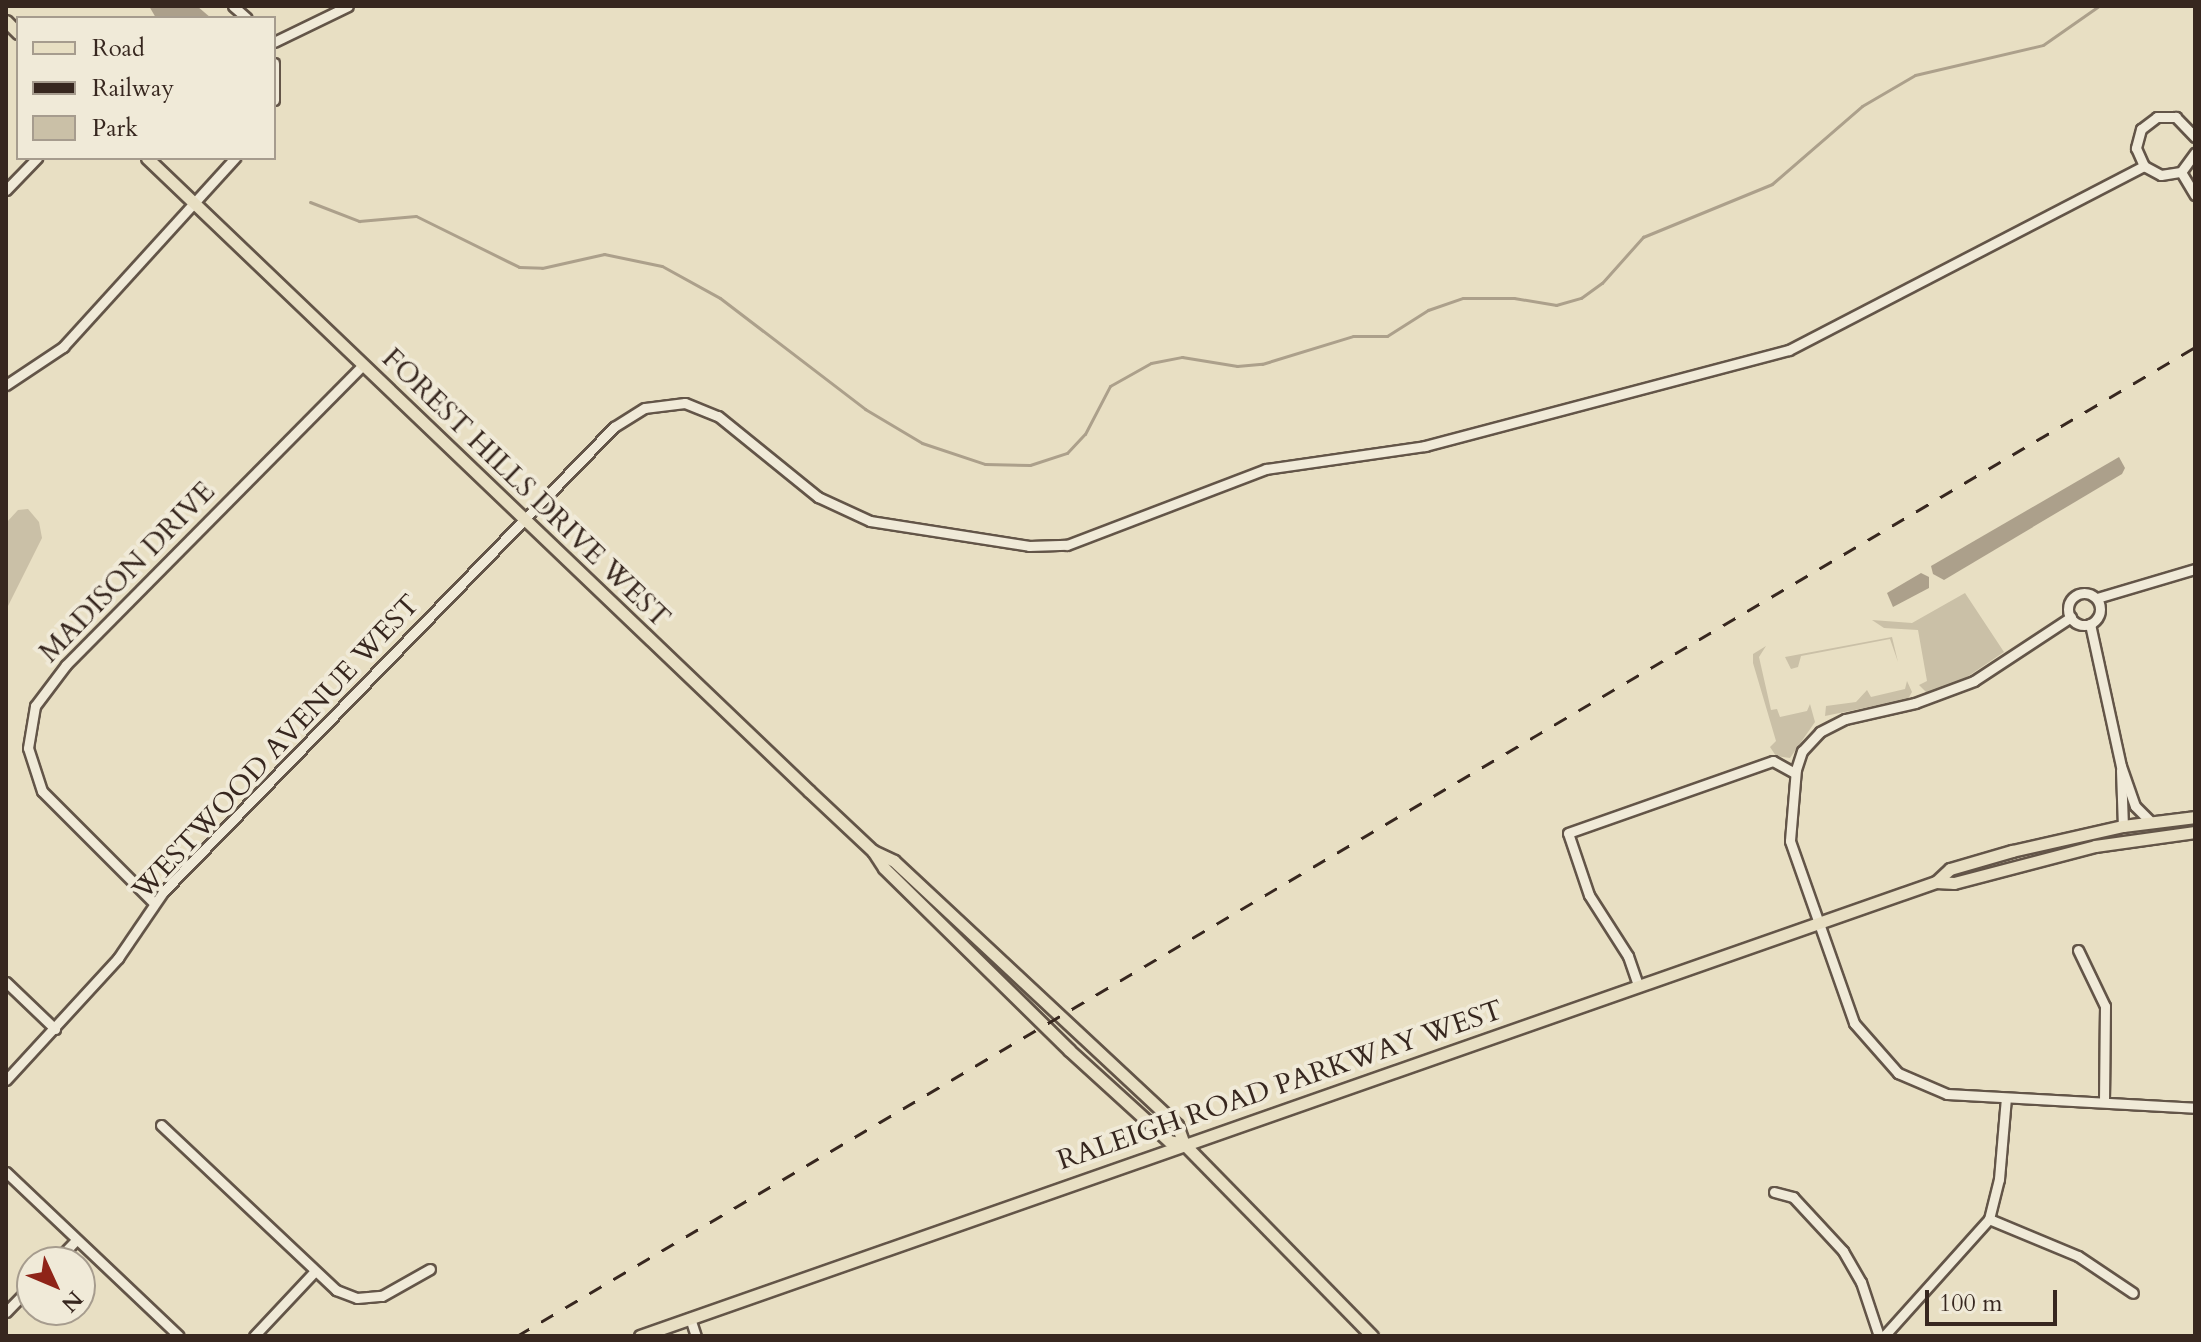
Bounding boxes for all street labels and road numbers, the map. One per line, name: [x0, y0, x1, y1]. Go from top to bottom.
street label: FOREST HILLS DRIVE WEST: [375, 341, 677, 635]
street label: MADISON DRIVE: [32, 475, 222, 669]
street label: WESTWOOD AVENUE WEST: [126, 588, 426, 906]
street label: RALEIGH ROAD PARKWAY WEST: [1053, 993, 1507, 1177]

